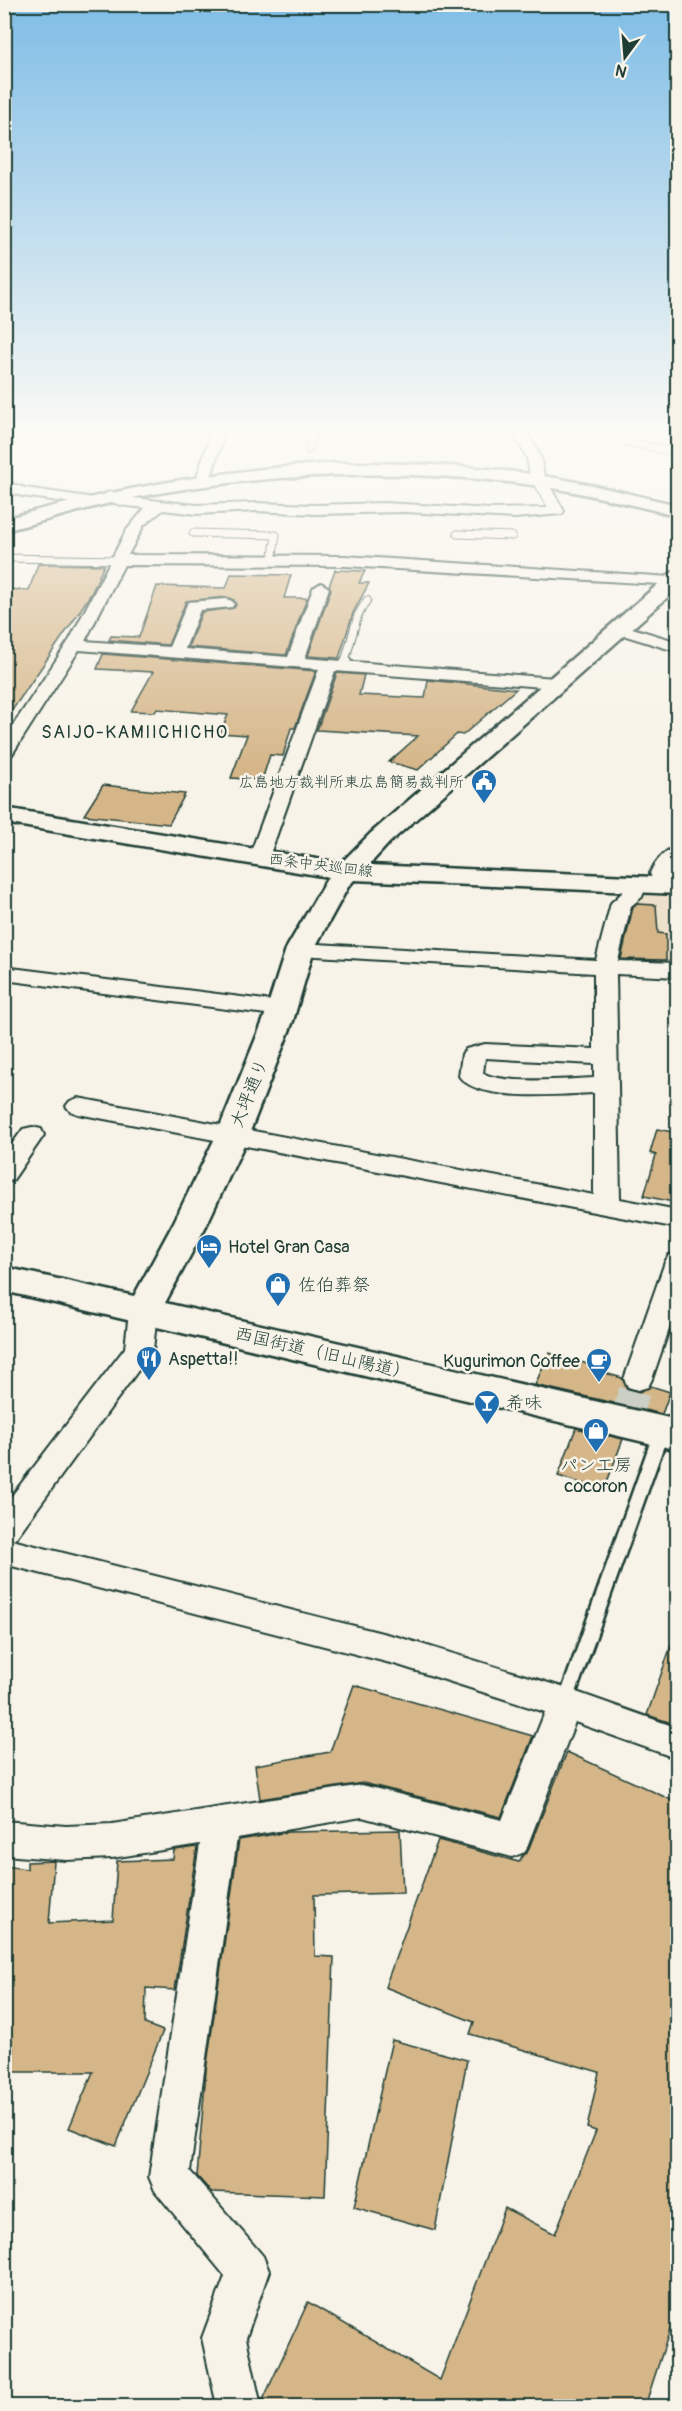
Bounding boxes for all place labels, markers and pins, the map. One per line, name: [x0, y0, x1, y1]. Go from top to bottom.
public building icon: 広島地方裁判所東広島簡易裁判所: [469, 767, 499, 805]
place label: 広島地方裁判所東広島簡易裁判所: [239, 773, 464, 792]
hotel icon: Hotel Gran Casa: [194, 1232, 224, 1270]
place label: Hotel Gran Casa: [228, 1236, 350, 1259]
shop icon: 佐伯葬祭: [263, 1270, 293, 1308]
place label: 佐伯葬祭: [298, 1274, 370, 1297]
restaurant icon: Aspetta!!: [134, 1344, 164, 1382]
cafe icon: Kugurimon Coffee: [584, 1346, 614, 1384]
place label: Aspetta!!: [168, 1348, 238, 1371]
place label: Kugurimon Coffee: [443, 1350, 580, 1373]
bar icon: 希味: [472, 1388, 502, 1426]
place label: 希味: [506, 1392, 542, 1415]
shop icon: パン工房 cocoron: [581, 1416, 611, 1454]
place label: パン工房 cocoron: [560, 1454, 632, 1498]

